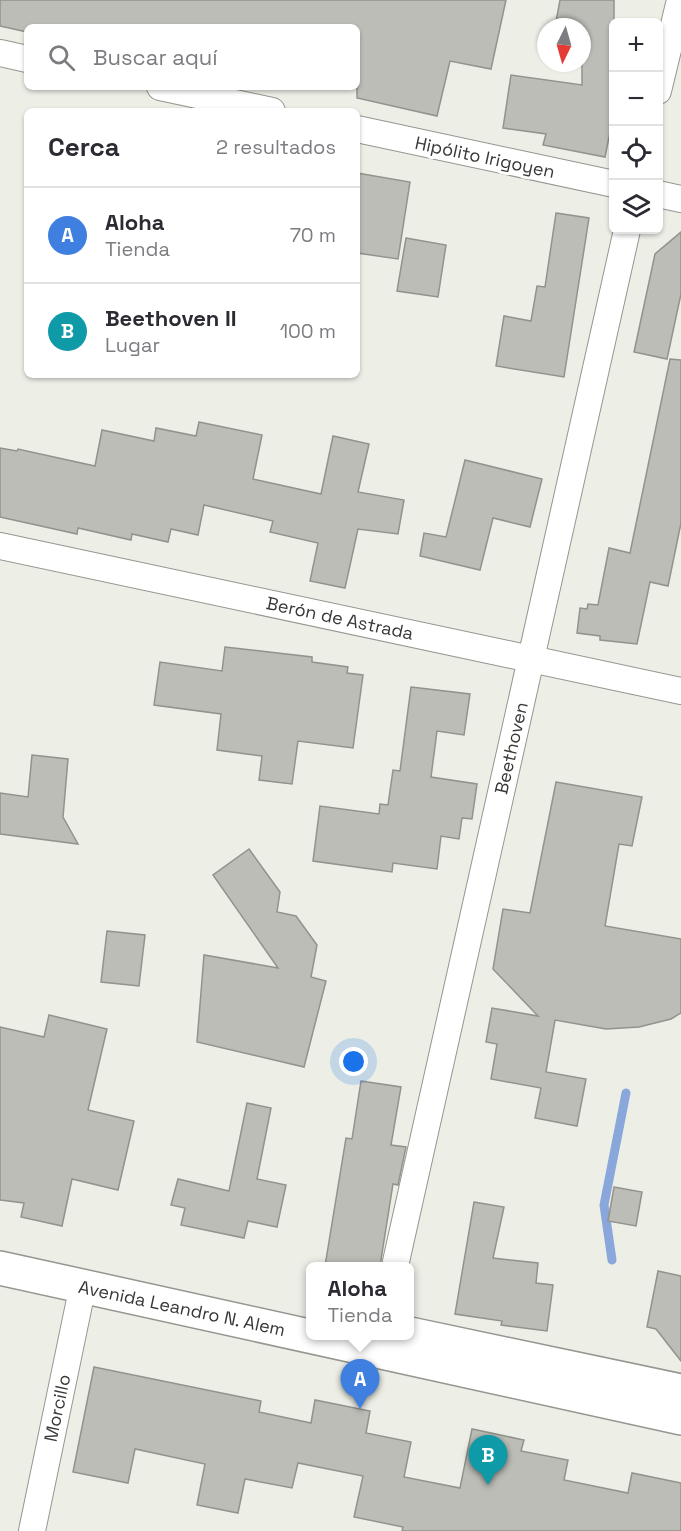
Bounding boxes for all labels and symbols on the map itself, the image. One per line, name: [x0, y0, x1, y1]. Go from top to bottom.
north arrow: [537, 18, 591, 72]
street label: Hipólito Irigoyen: [413, 131, 557, 183]
street label: Berón de Astrada: [264, 591, 416, 645]
street label: Beethoven: [489, 700, 533, 796]
your location: [339, 1047, 368, 1076]
street label: Avenida Leandro N. Alem: [76, 1275, 288, 1341]
pin: A: [340, 1360, 380, 1409]
street label: Morcillo: [39, 1372, 75, 1444]
pin: B: [468, 1436, 508, 1485]

